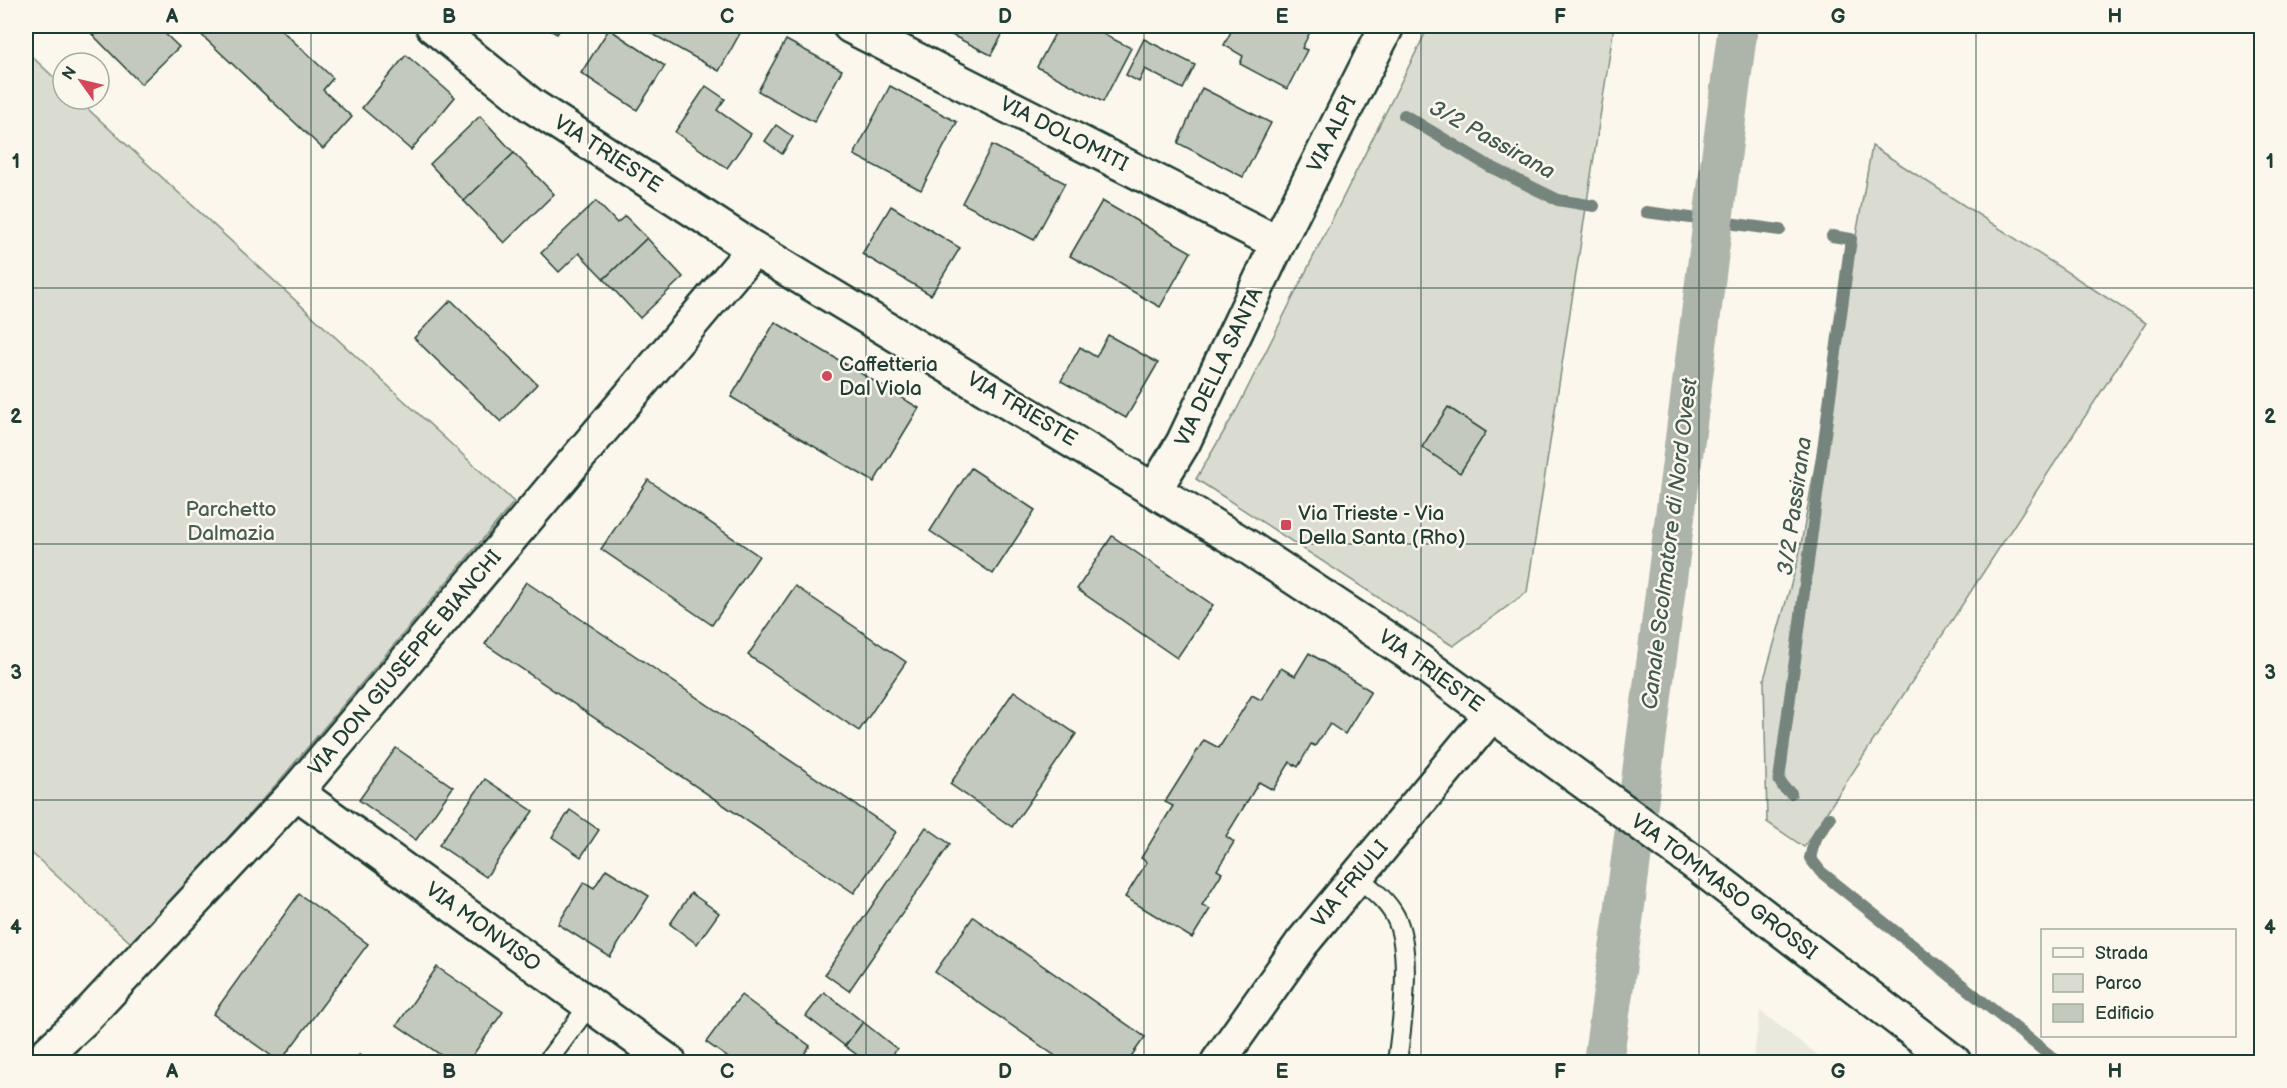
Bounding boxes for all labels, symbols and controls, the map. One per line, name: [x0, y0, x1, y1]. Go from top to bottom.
text: A: [165, 5, 179, 29]
text: B: [442, 5, 456, 29]
text: C: [720, 5, 734, 29]
text: D: [998, 5, 1012, 29]
text: E: [1276, 5, 1289, 29]
text: F: [1554, 5, 1566, 29]
text: G: [1831, 5, 1846, 29]
text: H: [2108, 5, 2122, 29]
north arrow: [51, 51, 111, 111]
text: N: [59, 63, 81, 84]
street label: VIA DOLOMITI: [996, 91, 1132, 177]
street label: VIA ALPI: [1302, 92, 1362, 176]
water label: 3/2 Passirana: [1425, 94, 1559, 186]
street label: VIA TRIESTE: [549, 110, 667, 198]
text: 1: [12, 150, 20, 174]
text: 1: [2266, 150, 2274, 174]
street label: VIA DELLA SANTA: [1170, 283, 1268, 451]
place label: Caffetteria Dal Viola: [839, 352, 938, 401]
street label: VIA TRIESTE: [962, 366, 1082, 452]
marker: Caffetteria Dal Viola: [820, 369, 834, 383]
water label: Canale Scolmatore di Nord Ovest: [1636, 376, 1704, 711]
text: 2: [10, 405, 22, 429]
text: 2: [2264, 405, 2276, 429]
water label: 3/2 Passirana: [1772, 435, 1818, 577]
park label: Parchetto Dalmazia: [186, 497, 276, 546]
place label: Via Trieste - Via Della Santa (Rho): [1298, 501, 1465, 550]
marker: Via Trieste - Via Della Santa (Rho): [1279, 518, 1293, 532]
street label: VIA DON GIUSEPPE BIANCHI: [303, 545, 507, 781]
street label: VIA TRIESTE: [1373, 624, 1489, 718]
text: 3: [10, 661, 22, 685]
text: 3: [2264, 661, 2276, 685]
street label: VIA TOMMASO GROSSI: [1626, 809, 1822, 965]
street label: VIA FRIULI: [1306, 835, 1394, 933]
street label: VIA MONVISO: [421, 877, 545, 977]
text: 4: [10, 916, 22, 940]
text: 4: [2264, 916, 2276, 940]
legend: [2041, 929, 2236, 1037]
text: Strada: [2095, 943, 2148, 964]
text: Parco: [2095, 973, 2142, 994]
text: Edificio: [2095, 1003, 2154, 1024]
text: A: [165, 1060, 179, 1084]
text: B: [442, 1060, 456, 1084]
text: C: [720, 1060, 734, 1084]
text: D: [998, 1060, 1012, 1084]
text: E: [1276, 1060, 1289, 1084]
text: F: [1554, 1060, 1566, 1084]
text: G: [1831, 1060, 1846, 1084]
text: H: [2108, 1060, 2122, 1084]

